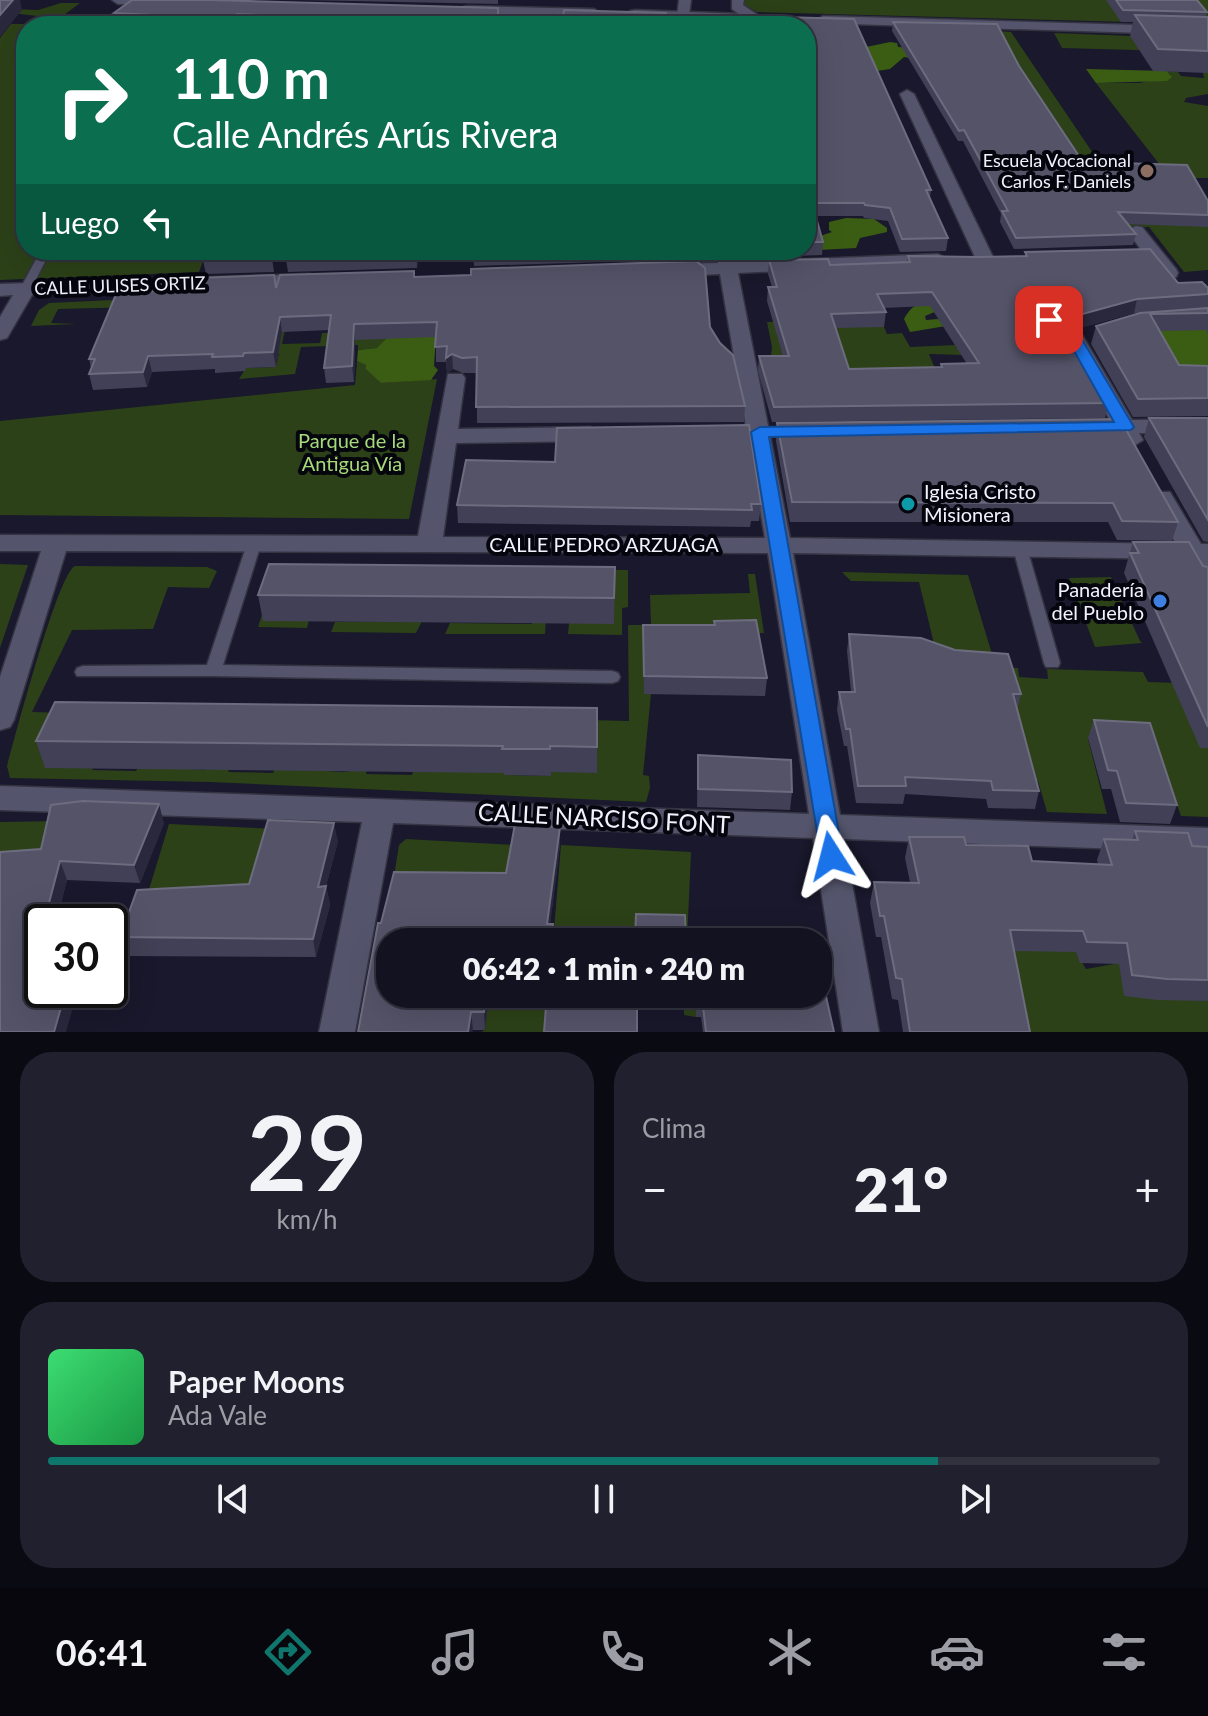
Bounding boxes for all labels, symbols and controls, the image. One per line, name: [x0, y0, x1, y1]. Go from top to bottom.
text: 110 m: [172, 44, 330, 111]
icon: right: [40, 48, 144, 152]
text: Calle Andrés Arús Rivera: [172, 112, 558, 156]
place label: Escuela Vocacional Carlos F. Daniels: [983, 149, 1131, 192]
marker: Escuela Vocacional Carlos F. Daniels: [1138, 162, 1156, 180]
icon: left: [136, 200, 180, 244]
text: Luego: [40, 204, 120, 240]
street label: CALLE ULISES ORTIZ: [34, 271, 206, 299]
pin: [1015, 286, 1083, 354]
icon: arrive: [1027, 298, 1071, 342]
park label: Parque de la Antigua Vía: [298, 428, 406, 475]
place label: Iglesia Cristo Misionera: [924, 479, 1036, 526]
marker: Iglesia Cristo Misionera: [899, 495, 917, 513]
street label: CALLE PEDRO ARZUAGA: [489, 532, 719, 556]
place label: Panadería del Pueblo: [1052, 577, 1144, 624]
marker: Panadería del Pueblo: [1151, 592, 1169, 610]
street label: CALLE NARCISO FONT: [477, 796, 731, 839]
position arrow: [789, 814, 873, 898]
speed limit sign: 30: [24, 904, 128, 1008]
text: 06:42 · 1 min · 240 m: [463, 950, 745, 986]
text: 29: [247, 1088, 367, 1213]
text: Clima: [642, 1112, 706, 1144]
text: 21°: [854, 1153, 948, 1225]
text: −: [642, 1163, 668, 1215]
text: +: [1134, 1163, 1160, 1215]
text: km/h: [277, 1203, 337, 1235]
text: Paper Moons: [168, 1363, 345, 1399]
text: Ada Vale: [168, 1399, 267, 1431]
icon: previous: [211, 1477, 255, 1521]
icon: pause: [582, 1477, 626, 1521]
icon: next: [953, 1477, 997, 1521]
icon: directions: [260, 1624, 316, 1680]
icon: music: [427, 1624, 483, 1680]
icon: phone: [594, 1624, 650, 1680]
icon: climate: [762, 1624, 818, 1680]
icon: car: [929, 1624, 985, 1680]
icon: filters: [1096, 1624, 1152, 1680]
text: 06:41: [56, 1630, 148, 1674]

